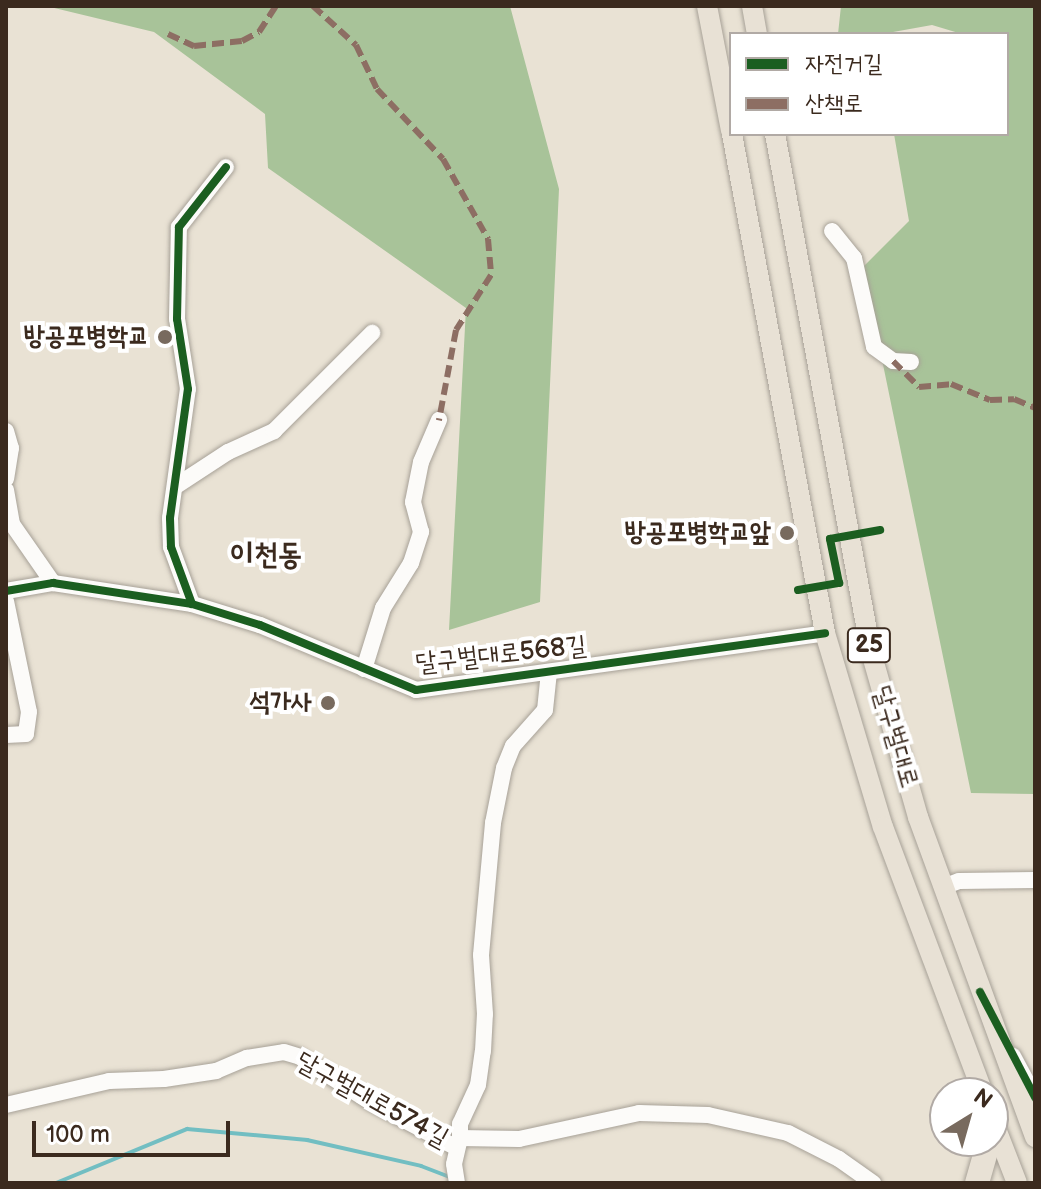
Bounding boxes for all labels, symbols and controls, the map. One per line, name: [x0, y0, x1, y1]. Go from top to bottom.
legend: [729, 32, 1009, 136]
text: 자전거길: [805, 49, 882, 78]
text: 산책로: [805, 89, 863, 118]
place label: 방공포병학교: [23, 321, 149, 353]
marker: 방공포병학교: [156, 328, 174, 346]
place label: 방공포병학교앞: [625, 517, 771, 549]
marker: 방공포병학교앞: [778, 524, 796, 542]
district label: 이천동: [230, 537, 302, 573]
road number: 25: [845, 625, 893, 665]
street label: 달구벌대로568길: [414, 631, 588, 679]
street label: 달구벌대로: [866, 682, 924, 792]
place label: 석가사: [249, 687, 312, 719]
marker: 석가사: [319, 694, 337, 712]
street label: 달구벌대로574길: [291, 1045, 453, 1155]
north arrow: [929, 1077, 1009, 1157]
text: N: [968, 1083, 997, 1115]
scale bar: [36, 1105, 234, 1155]
text: 100 m: [46, 1120, 110, 1149]

